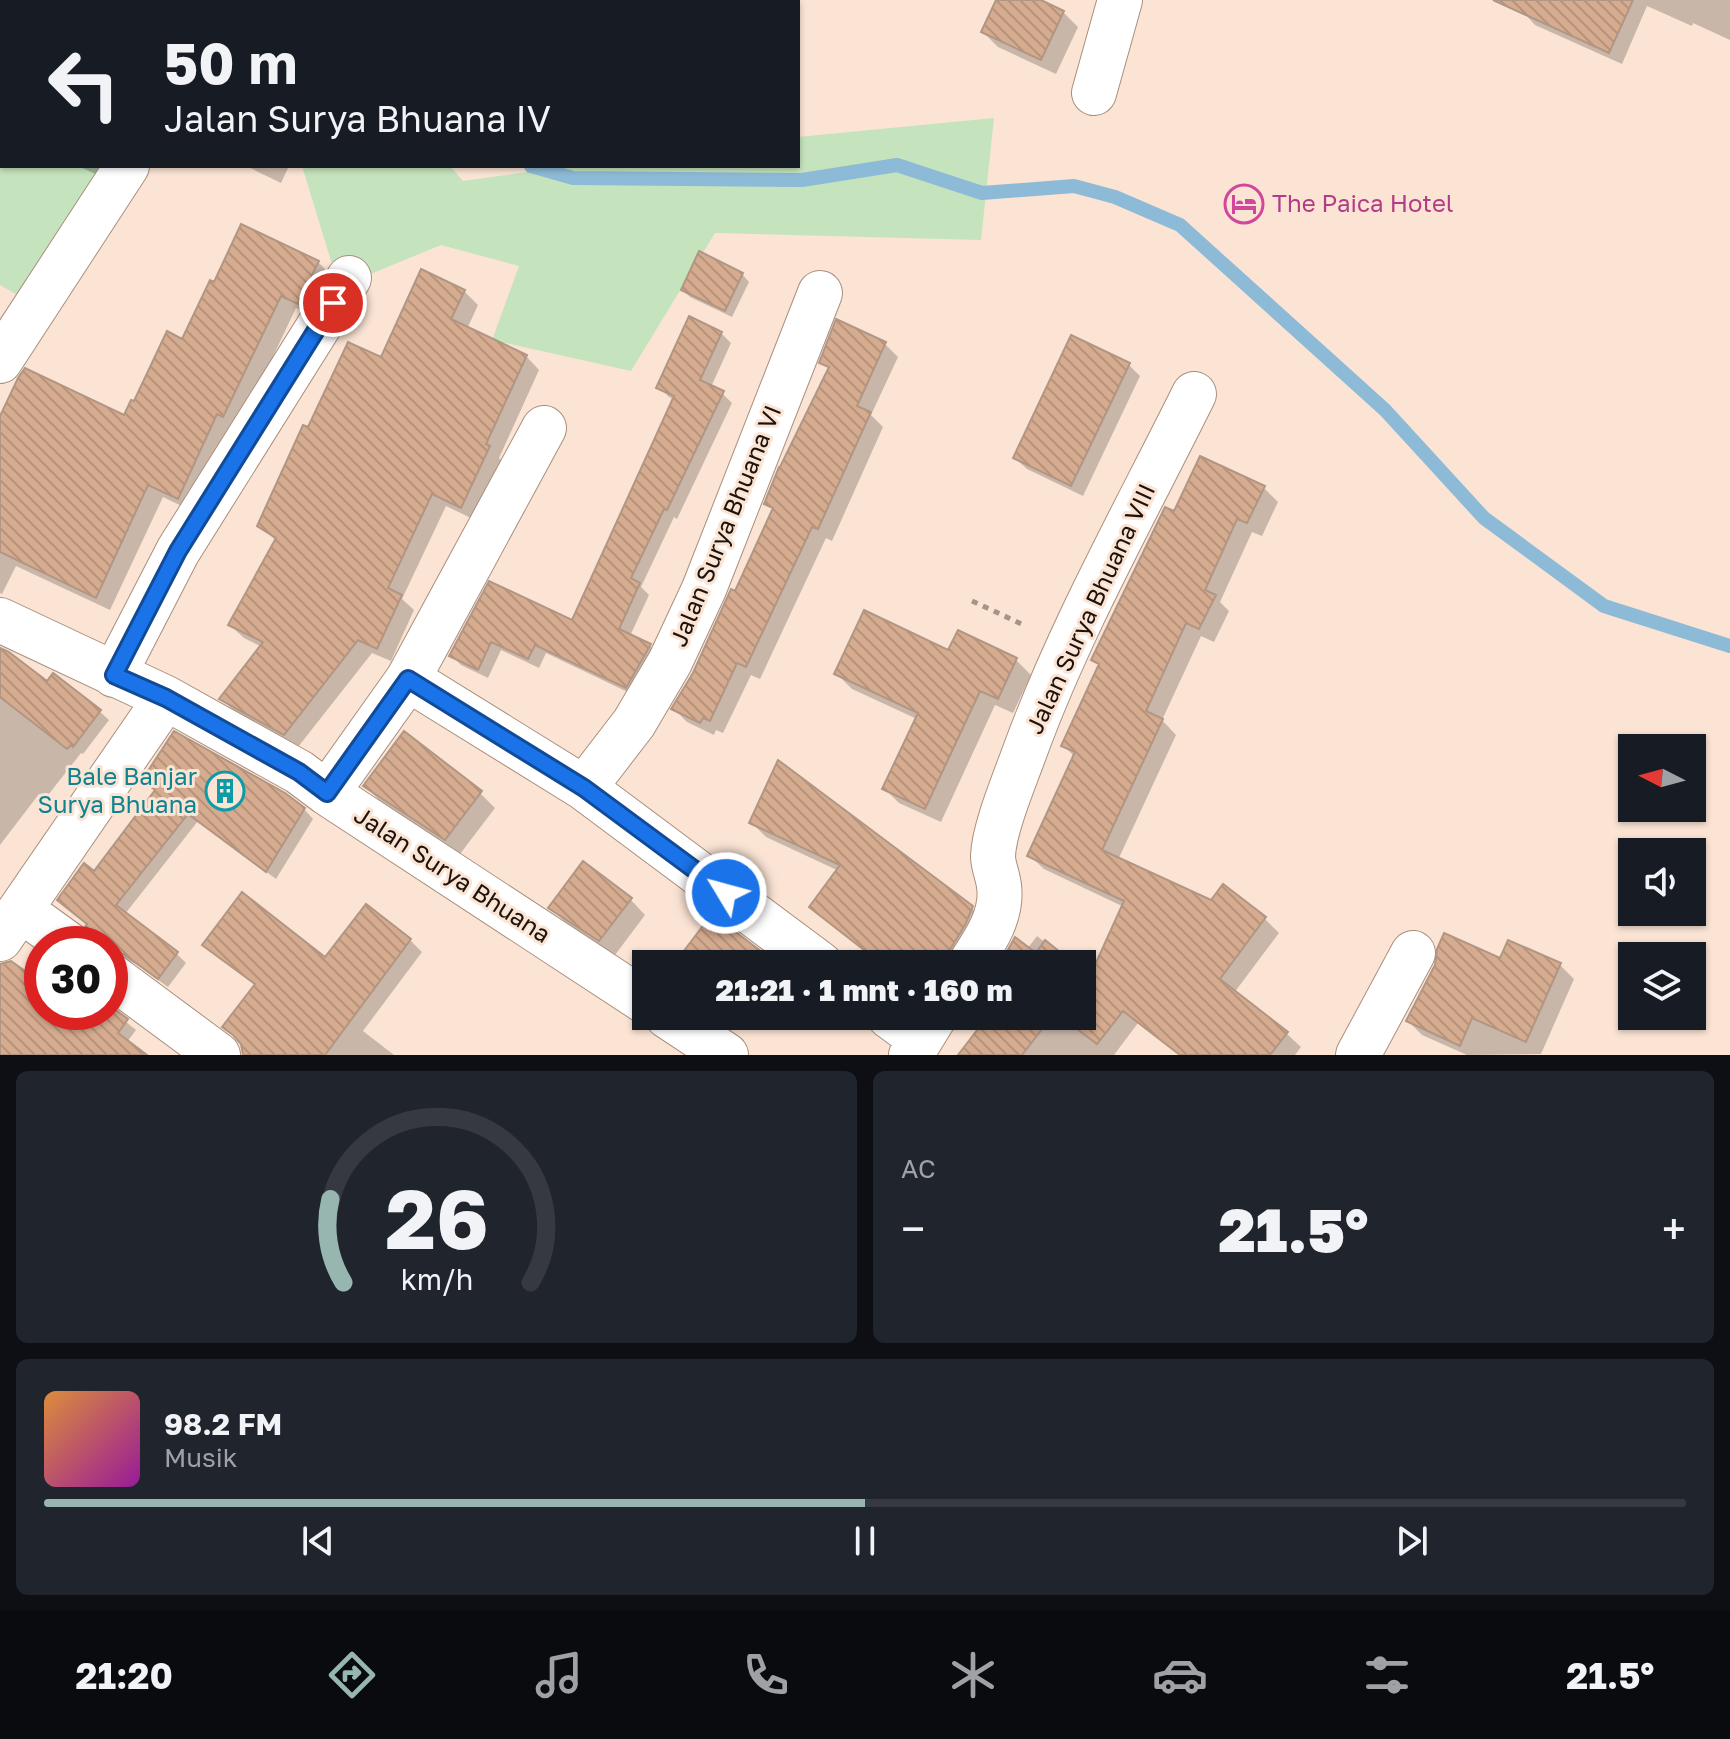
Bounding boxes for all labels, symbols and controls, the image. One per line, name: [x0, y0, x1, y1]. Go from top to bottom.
text: 50 m: [164, 29, 298, 96]
icon: left: [32, 32, 136, 136]
text: Jalan Surya Bhuana IV: [164, 97, 551, 140]
hotel icon: The Paica Hotel: [1223, 183, 1265, 225]
place label: The Paica Hotel: [1272, 188, 1454, 217]
pin: [299, 269, 367, 337]
icon: arrive: [311, 281, 355, 325]
street label: Jalan Surya Bhuana VI: [663, 400, 786, 650]
street label: Jalan Surya Bhuana VIII: [1019, 478, 1160, 738]
north arrow: [1618, 734, 1706, 822]
map controls: [1618, 734, 1706, 1030]
place label: Bale Banjar Surya Bhuana: [38, 761, 197, 818]
building icon: Bale Banjar Surya Bhuana: [204, 770, 246, 812]
street label: Jalan Surya Bhuana: [349, 799, 556, 948]
button: sound: [1618, 838, 1706, 926]
position arrow: [684, 851, 768, 935]
speed limit sign: 30: [24, 926, 128, 1030]
button: layers: [1618, 942, 1706, 1030]
text: 21:21 · 1 mnt · 160 m: [715, 972, 1013, 1008]
text: AC: [901, 1153, 936, 1184]
text: 26: [385, 1167, 488, 1267]
text: 21.5°: [1219, 1193, 1368, 1265]
text: −: [901, 1202, 925, 1255]
text: +: [1662, 1202, 1686, 1255]
text: km/h: [400, 1262, 473, 1296]
text: 98.2 FM: [164, 1406, 282, 1442]
text: Musik: [164, 1442, 238, 1473]
icon: previous: [296, 1519, 340, 1563]
icon: pause: [843, 1519, 887, 1563]
icon: next: [1390, 1519, 1434, 1563]
icon: directions: [324, 1647, 380, 1703]
icon: music: [531, 1647, 587, 1703]
icon: phone: [738, 1647, 794, 1703]
icon: climate: [945, 1647, 1001, 1703]
icon: car: [1152, 1647, 1208, 1703]
icon: filters: [1359, 1647, 1415, 1703]
text: 21:20: [76, 1654, 173, 1697]
text: 21.5°: [1566, 1654, 1654, 1697]

